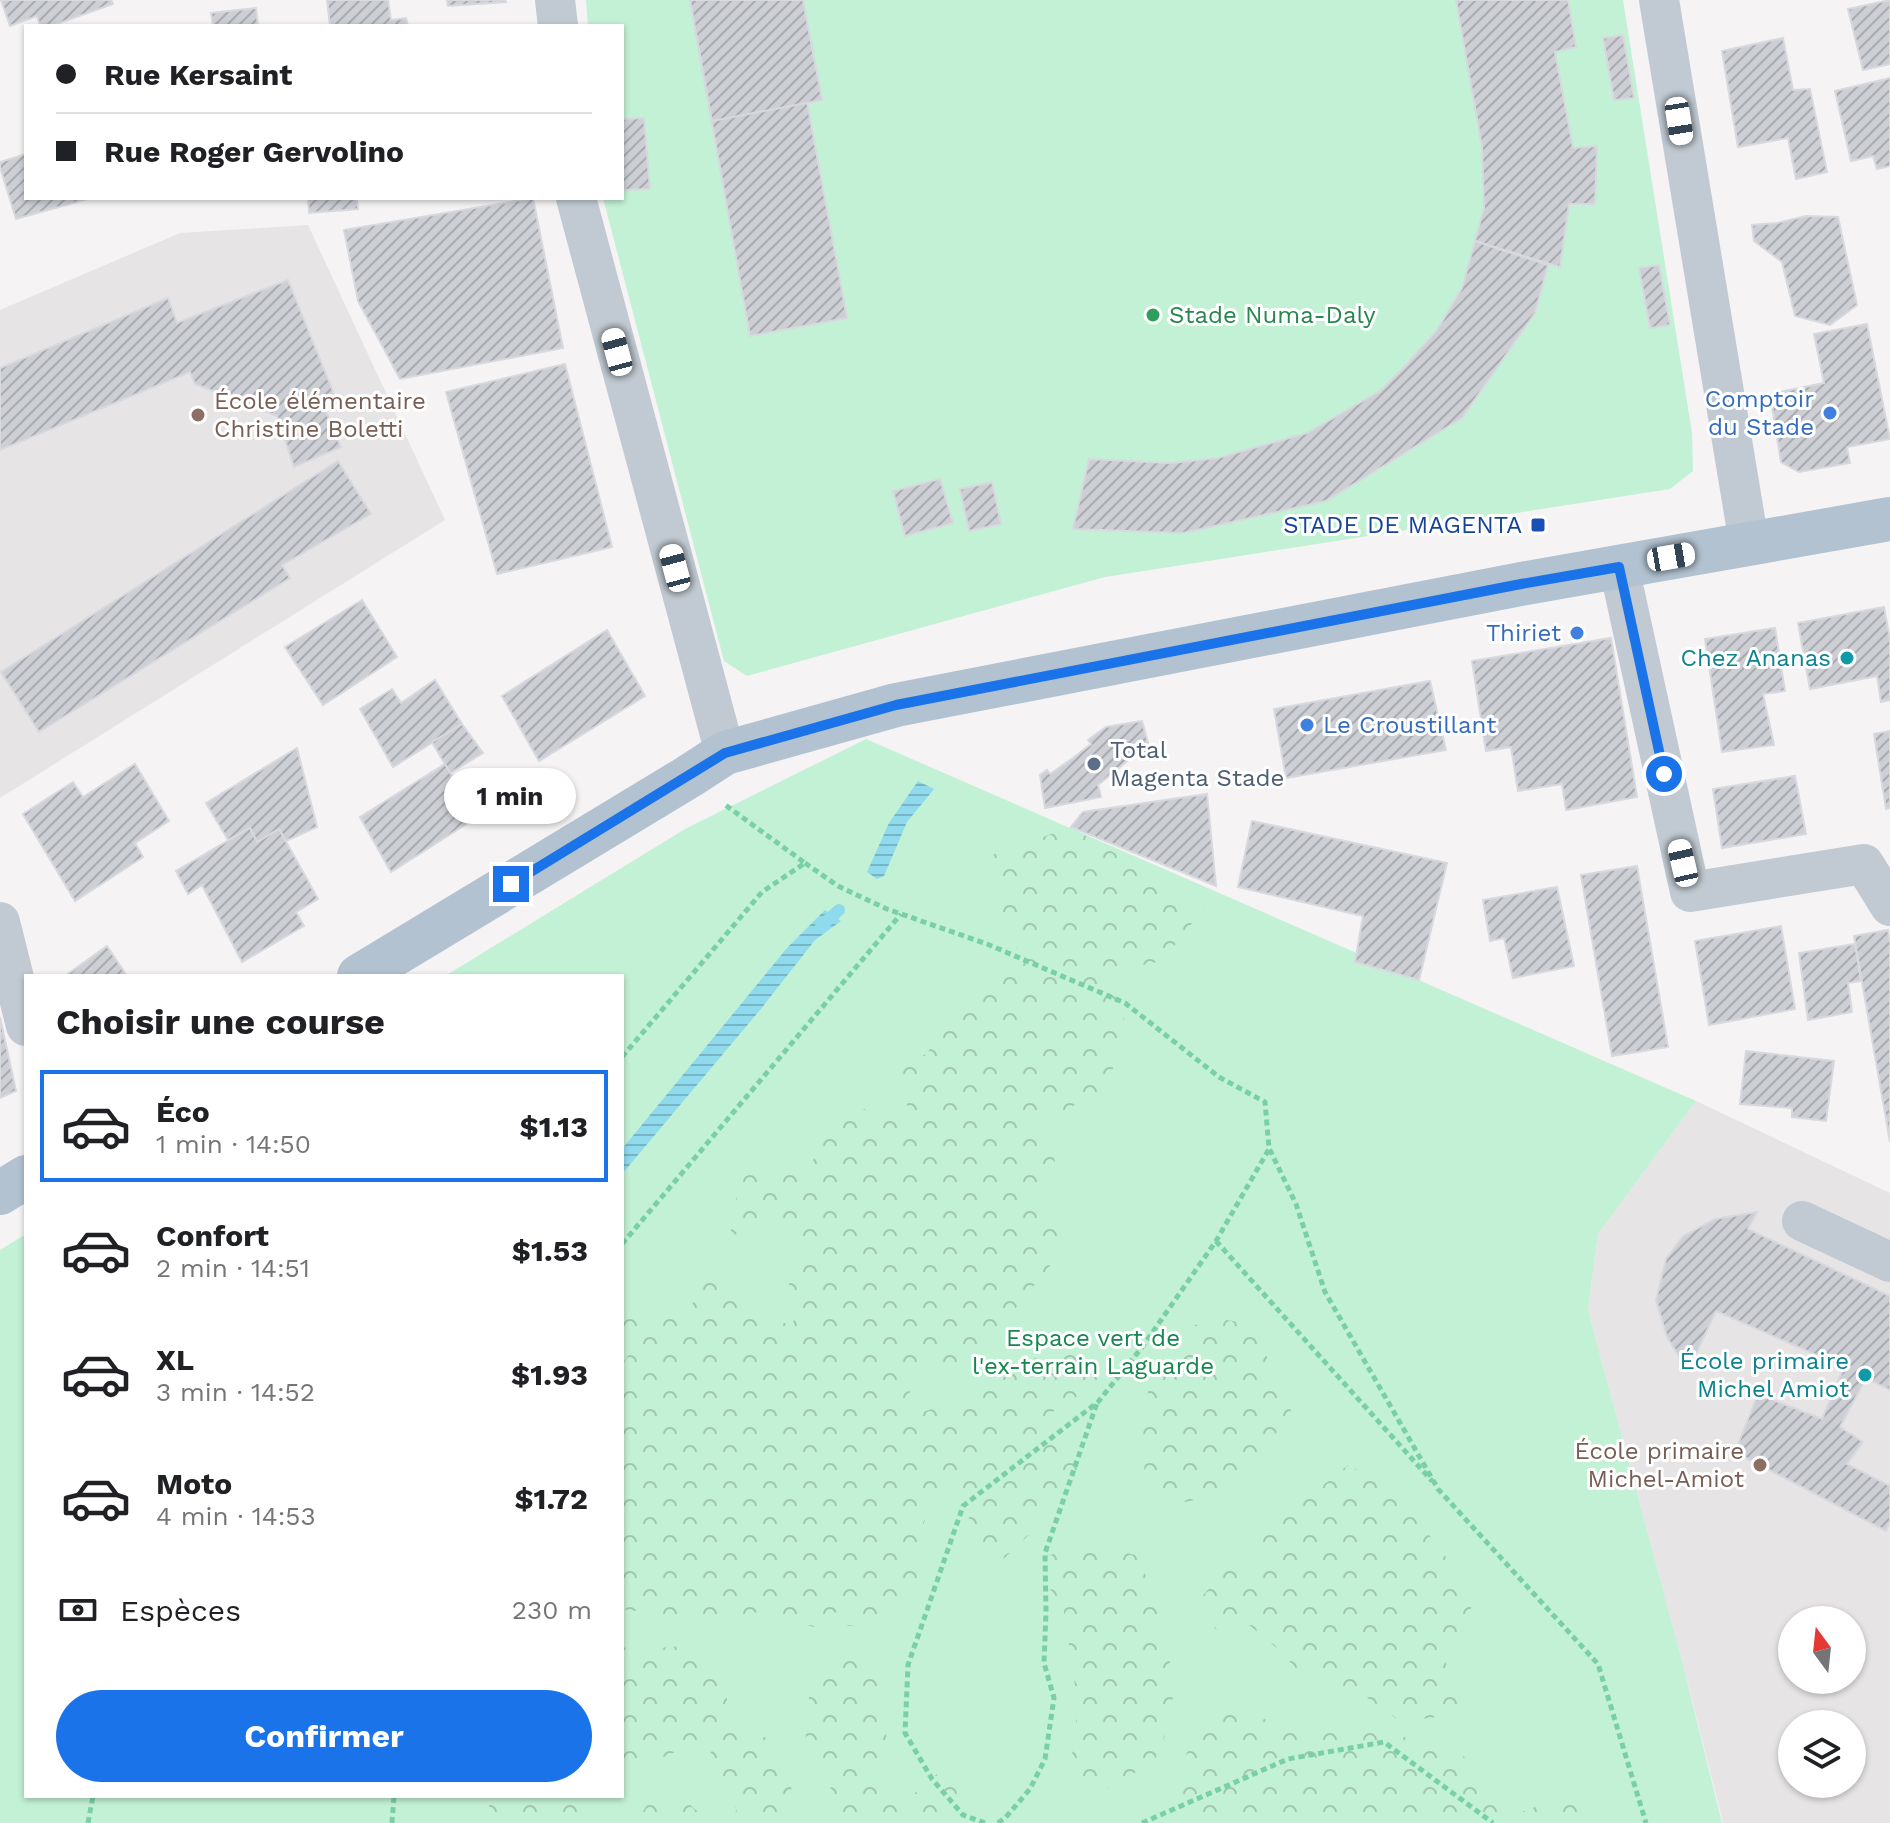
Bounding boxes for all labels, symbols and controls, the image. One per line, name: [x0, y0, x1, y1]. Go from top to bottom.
text: Rue Kersaint: [104, 57, 292, 92]
car: [1663, 95, 1695, 147]
text: Rue Roger Gervolino: [104, 134, 404, 169]
place label: Stade Numa-Daly: [1169, 301, 1376, 329]
marker: Stade Numa-Daly: [1144, 306, 1162, 324]
car: [599, 326, 635, 378]
place label: Comptoir du Stade: [1705, 385, 1814, 441]
place label: École élémentaire Christine Boletti: [214, 387, 426, 443]
marker: Comptoir du Stade: [1821, 404, 1839, 422]
marker: École élémentaire Christine Boletti: [189, 406, 207, 424]
place label: STADE DE MAGENTA: [1283, 511, 1522, 539]
marker: STADE DE MAGENTA: [1529, 516, 1547, 534]
car: [1645, 541, 1697, 573]
car: [657, 542, 693, 594]
place label: Thiriet: [1486, 619, 1561, 647]
marker: Thiriet: [1568, 624, 1586, 642]
place label: Chez Ananas: [1680, 644, 1831, 672]
marker: Chez Ananas: [1838, 649, 1856, 667]
place label: Le Croustillant: [1323, 711, 1496, 739]
marker: Le Croustillant: [1298, 716, 1316, 734]
place label: Total Magenta Stade: [1110, 736, 1284, 792]
marker: Total Magenta Stade: [1085, 755, 1103, 773]
route start: [1646, 756, 1682, 792]
callout: 1 min: [445, 768, 577, 824]
text: 1 min: [477, 781, 543, 811]
car: [1666, 837, 1700, 889]
route end: [493, 866, 529, 902]
text: Choisir une course: [56, 1001, 385, 1043]
icon: car: [60, 1090, 132, 1162]
text: Éco: [156, 1094, 210, 1129]
text: $1.13: [519, 1109, 588, 1144]
text: 1 min · 14:50: [156, 1129, 311, 1159]
icon: car: [60, 1214, 132, 1286]
text: Confort: [156, 1218, 269, 1253]
text: $1.53: [512, 1233, 588, 1268]
text: 2 min · 14:51: [156, 1253, 310, 1283]
park label: Espace vert de l'ex-terrain Laguarde: [972, 1324, 1214, 1380]
icon: car: [60, 1338, 132, 1410]
text: XL: [156, 1342, 194, 1377]
place label: École primaire Michel Amiot: [1680, 1347, 1849, 1403]
text: $1.93: [511, 1357, 588, 1392]
marker: École primaire Michel Amiot: [1856, 1366, 1874, 1384]
text: 3 min · 14:52: [156, 1377, 315, 1407]
place label: École primaire Michel-Amiot: [1575, 1437, 1744, 1493]
marker: École primaire Michel-Amiot: [1751, 1456, 1769, 1474]
icon: car: [60, 1462, 132, 1534]
text: Moto: [156, 1466, 232, 1501]
text: $1.72: [514, 1481, 588, 1516]
text: 4 min · 14:53: [156, 1501, 316, 1531]
icon: cash: [56, 1588, 100, 1632]
text: Espèces: [120, 1593, 241, 1628]
text: 230 m: [512, 1595, 592, 1625]
north arrow: [1778, 1606, 1866, 1694]
map controls: [1778, 1606, 1866, 1798]
button: Confirmer: [56, 1690, 592, 1782]
button: layers: [1778, 1710, 1866, 1798]

